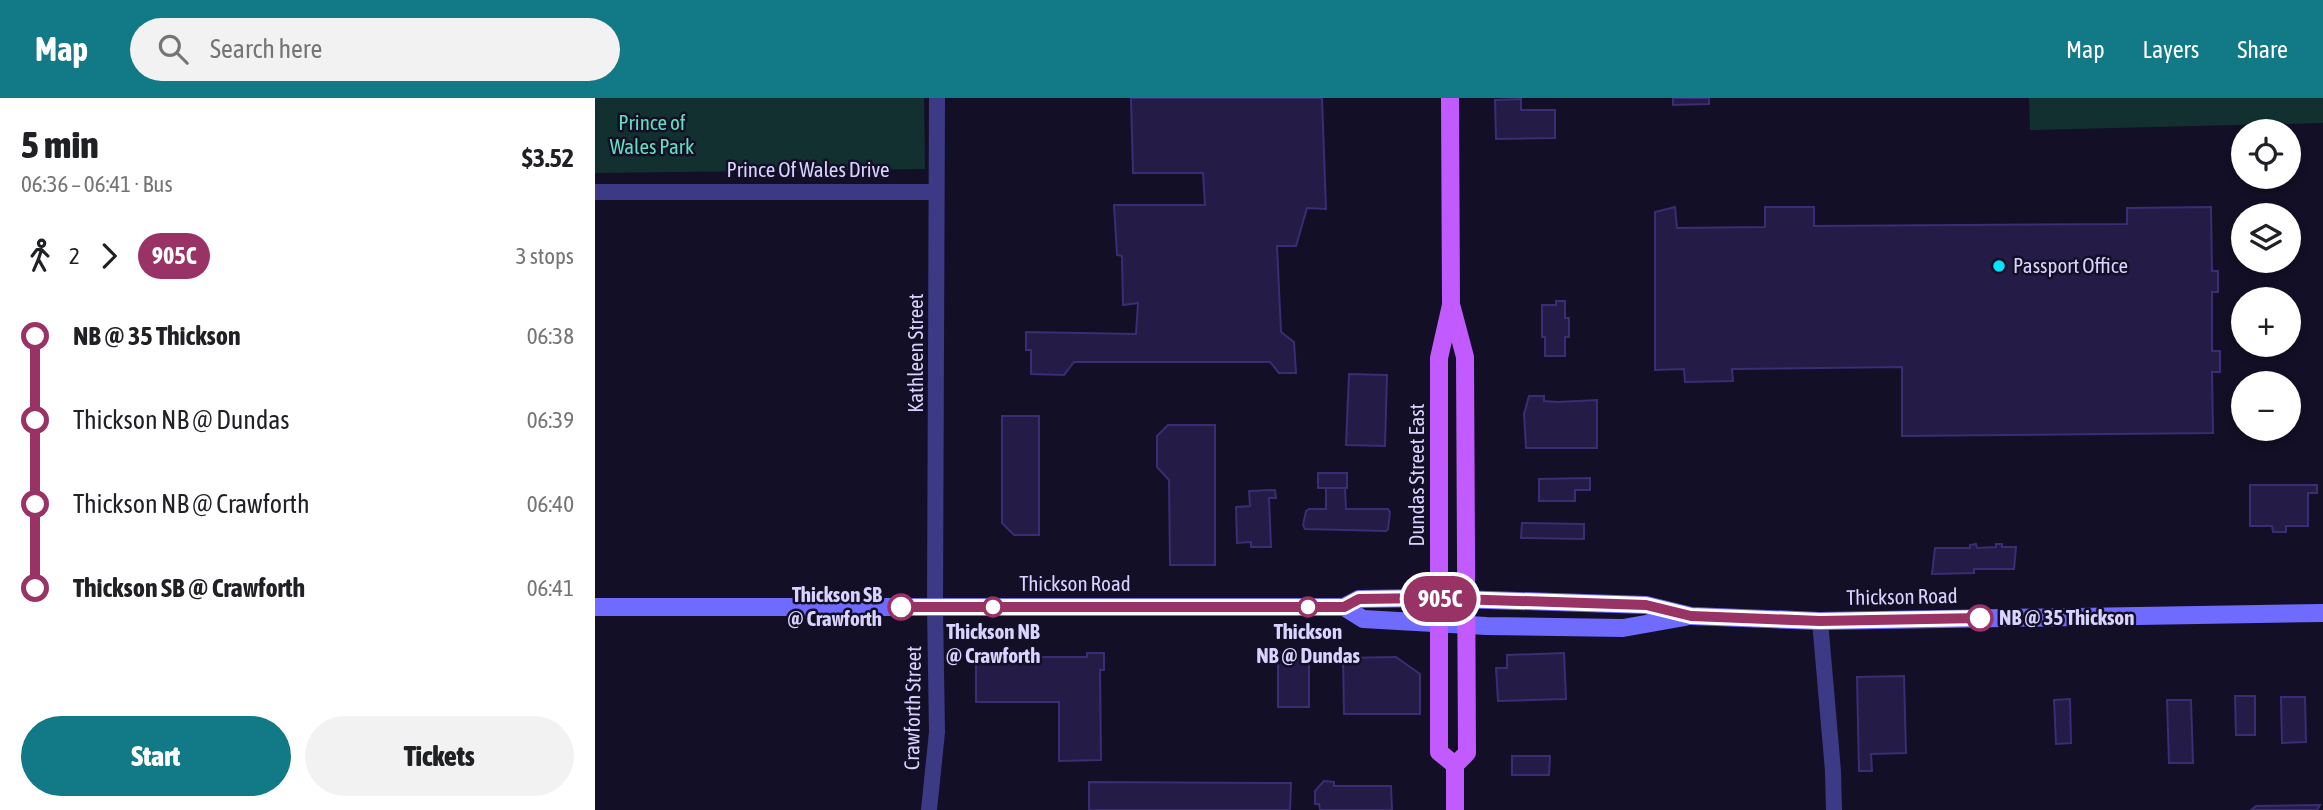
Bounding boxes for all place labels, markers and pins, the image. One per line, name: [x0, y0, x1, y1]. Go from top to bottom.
place label: Passport Office: [2013, 253, 2128, 277]
marker: Passport Office: [1991, 258, 2007, 274]
place label: Thickson SB @ Crawforth: [787, 582, 882, 630]
marker: Thickson SB @ Crawforth: [888, 594, 914, 620]
marker: Thickson NB @ Crawforth: [983, 597, 1003, 617]
marker: Thickson NB @ Dundas: [1298, 597, 1318, 617]
marker: NB @ 35 Thickson: [1967, 605, 1993, 631]
place label: NB @ 35 Thickson: [1999, 605, 2134, 629]
place label: Thickson NB @ Crawforth: [946, 619, 1040, 667]
place label: Thickson NB @ Dundas: [1256, 619, 1360, 667]

